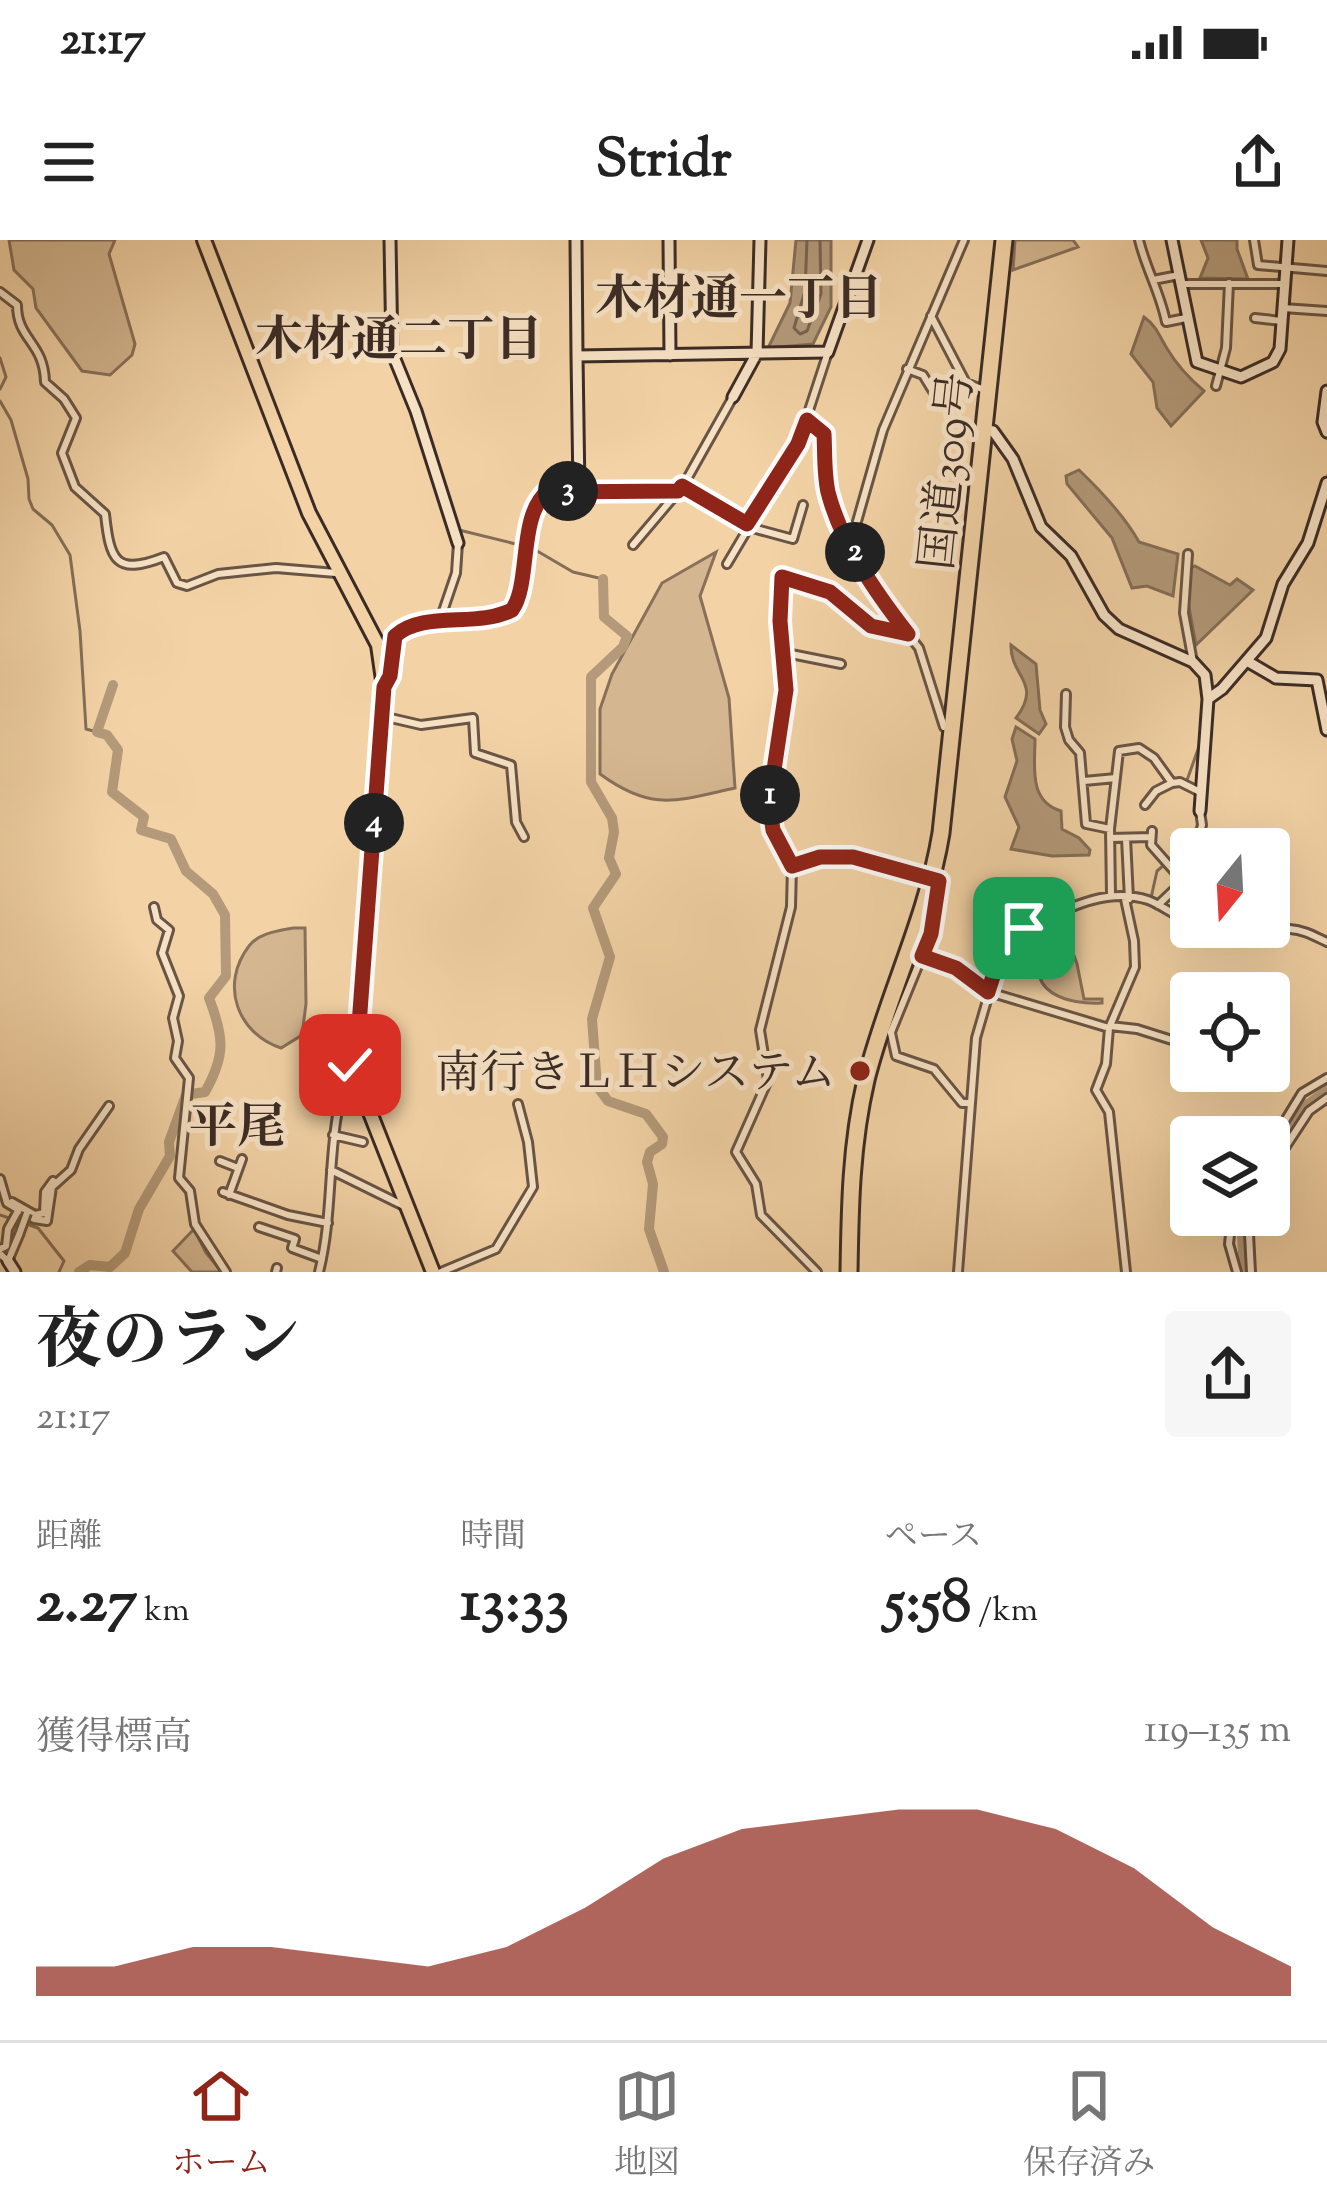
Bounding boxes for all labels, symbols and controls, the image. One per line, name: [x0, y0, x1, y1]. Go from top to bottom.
text: 21:17: [60, 10, 146, 75]
text: Stridr: [595, 123, 732, 201]
icon: menu: [36, 129, 102, 195]
icon: share: [1225, 129, 1291, 195]
district label: 木材通一丁目: [595, 268, 883, 337]
district label: 木材通二丁目: [255, 309, 543, 378]
street label: 国道309号: [908, 369, 993, 574]
pin: 3: [538, 461, 598, 521]
text: 3: [561, 467, 575, 515]
pin: 2: [825, 522, 885, 582]
text: 2: [847, 528, 863, 576]
pin: 1: [740, 765, 800, 825]
text: 1: [764, 771, 776, 819]
pin: 4: [344, 793, 404, 853]
text: 4: [366, 799, 382, 847]
north arrow: [1170, 828, 1290, 948]
map controls: [1170, 828, 1290, 1236]
pin: [973, 877, 1075, 979]
icon: arrive: [991, 895, 1057, 961]
button: locate: [1170, 972, 1290, 1092]
pin: [299, 1014, 401, 1116]
icon: check: [317, 1032, 383, 1098]
place label: 南行きＬＨシステム: [435, 1044, 836, 1109]
marker: 南行きＬＨシステム: [847, 1058, 873, 1084]
district label: 平尾: [189, 1096, 285, 1165]
button: layers: [1170, 1116, 1290, 1236]
text: 夜のラン: [36, 1298, 300, 1393]
button: share: [1165, 1311, 1291, 1437]
text: 21:17: [36, 1391, 110, 1447]
text: 距離: [36, 1514, 102, 1562]
text: 時間: [460, 1514, 526, 1562]
text: ペース: [885, 1514, 982, 1562]
text: 2.27: [36, 1562, 137, 1649]
text: 13:33: [460, 1562, 569, 1649]
text: 5:58: [885, 1562, 971, 1649]
text: km: [137, 1588, 190, 1636]
text: /km: [971, 1588, 1038, 1636]
text: 119–135 m: [1144, 1704, 1291, 1760]
text: 獲得標高: [36, 1712, 192, 1768]
tab: ホーム: [172, 2063, 271, 2189]
tab: 地図: [614, 2063, 680, 2189]
tab: 保存済み: [1023, 2063, 1155, 2189]

